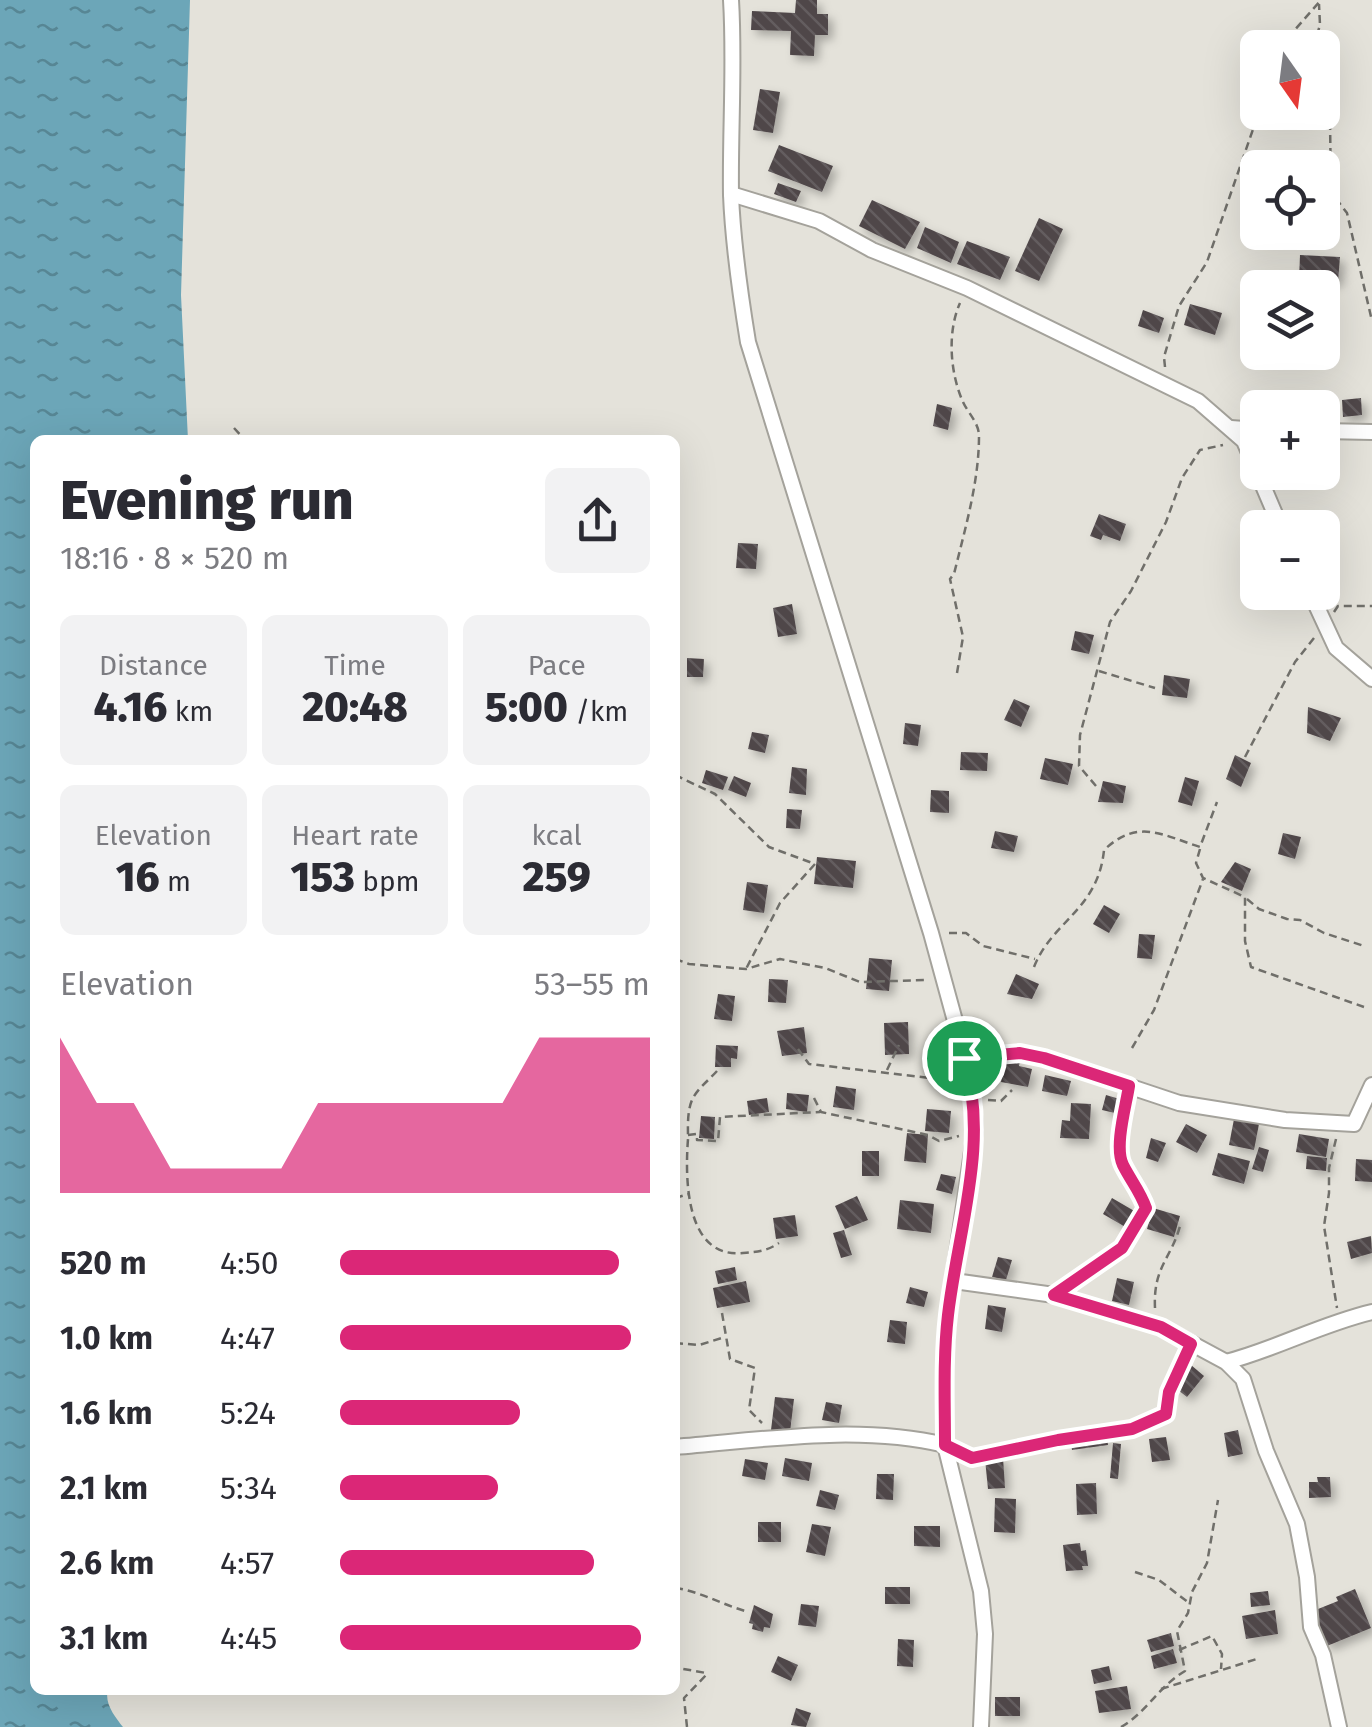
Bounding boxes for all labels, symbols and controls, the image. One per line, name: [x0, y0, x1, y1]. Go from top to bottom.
north arrow: [1240, 30, 1340, 130]
map controls: [1240, 30, 1340, 610]
button: locate: [1240, 150, 1340, 250]
button: layers: [1240, 270, 1340, 370]
button: +: [1240, 390, 1340, 490]
text: Evening run: [60, 468, 354, 534]
button: share: [545, 468, 650, 573]
button: −: [1240, 510, 1340, 610]
text: 18:16 · 8 × 520 m: [60, 539, 289, 577]
text: Distance: [99, 649, 208, 682]
text: Time: [324, 649, 386, 682]
text: Pace: [528, 649, 586, 682]
text: 4.16: [93, 682, 167, 732]
text: 20:48: [302, 682, 408, 732]
text: 5:00: [485, 682, 568, 732]
text: km: [167, 695, 213, 728]
text: /km: [568, 695, 628, 728]
text: Elevation: [95, 819, 212, 852]
text: Heart rate: [291, 819, 419, 852]
text: kcal: [531, 819, 582, 852]
text: 16: [116, 852, 160, 902]
text: 153: [290, 852, 355, 902]
text: 259: [523, 852, 591, 902]
text: m: [160, 865, 191, 898]
text: bpm: [355, 865, 420, 898]
text: Elevation: [60, 965, 194, 1003]
text: 53–55 m: [534, 965, 650, 1003]
pin: [922, 1016, 1007, 1101]
icon: arrive: [937, 1031, 992, 1086]
text: 520 m: [60, 1244, 147, 1282]
text: 4:50: [220, 1244, 279, 1282]
text: 1.0 km: [60, 1319, 153, 1357]
text: 4:47: [220, 1319, 275, 1357]
text: 1.6 km: [60, 1394, 153, 1432]
text: 5:24: [220, 1394, 276, 1432]
text: 2.1 km: [60, 1469, 148, 1507]
text: 5:34: [220, 1469, 277, 1507]
text: 2.6 km: [60, 1544, 154, 1582]
text: 4:57: [220, 1544, 274, 1582]
text: 3.1 km: [60, 1619, 148, 1657]
text: 4:45: [220, 1619, 277, 1657]

